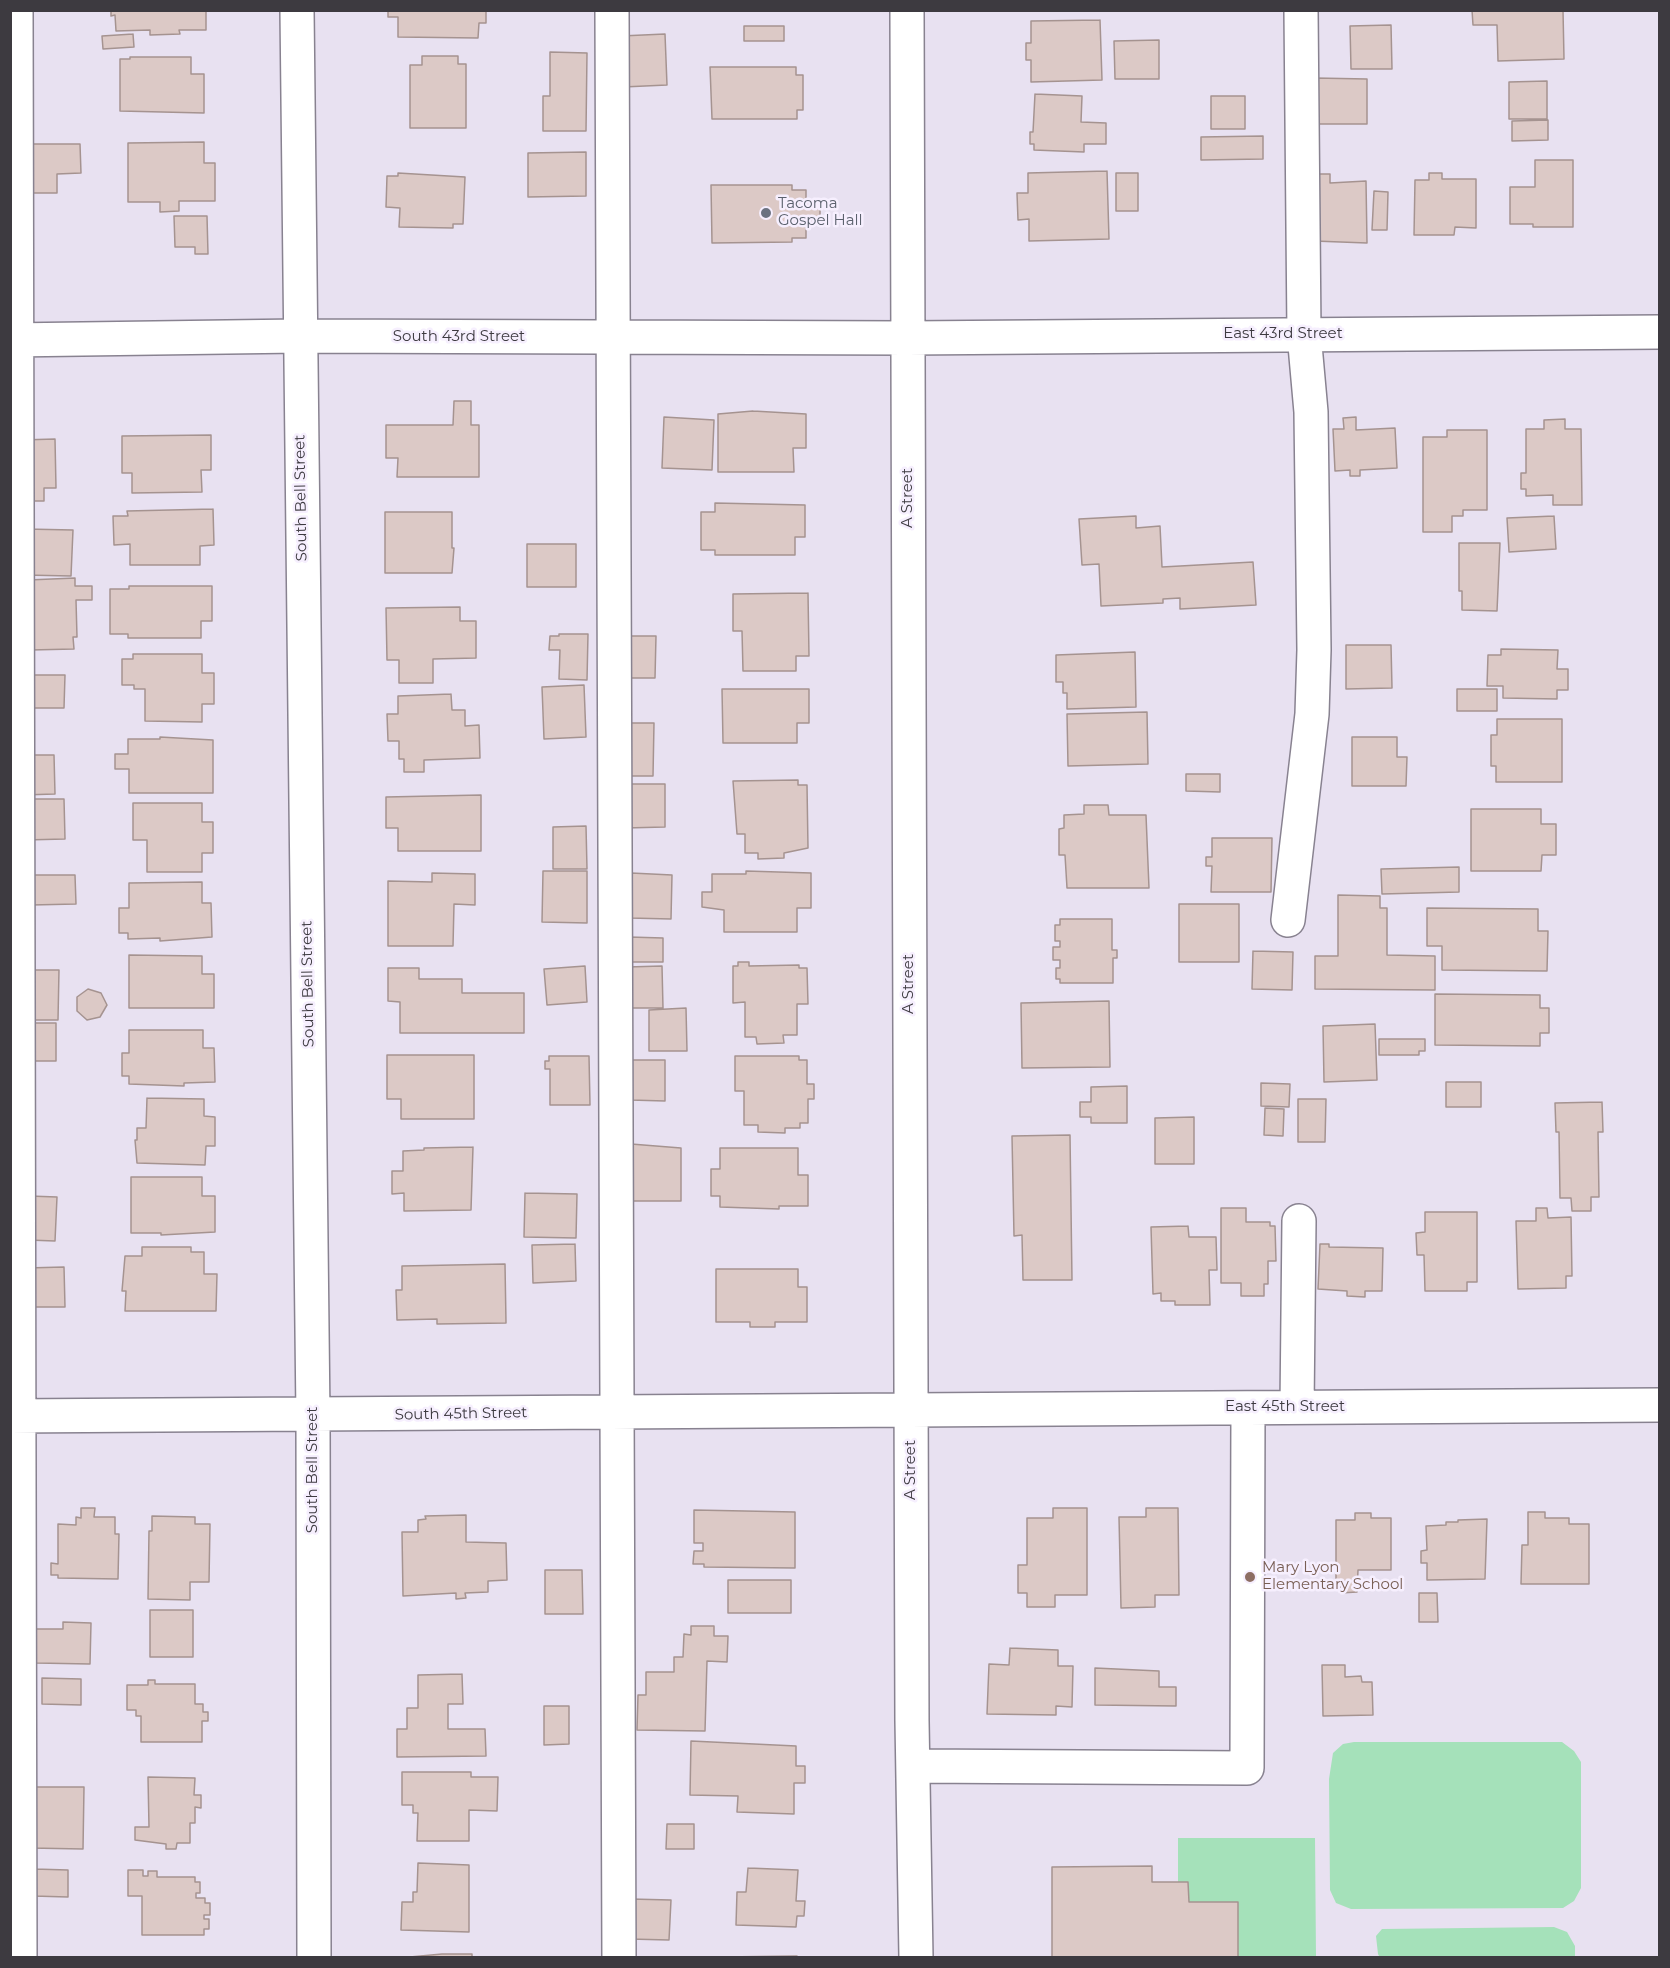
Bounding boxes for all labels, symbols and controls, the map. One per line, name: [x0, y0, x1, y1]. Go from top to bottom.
place label: Tacoma Gospel Hall: [778, 195, 863, 230]
marker: Tacoma Gospel Hall: [759, 206, 773, 220]
street label: East 43rd Street: [1223, 325, 1343, 343]
street label: South 43rd Street: [393, 328, 525, 346]
street label: South Bell Street: [291, 435, 311, 561]
street label: A Street: [899, 468, 917, 528]
street label: South Bell Street: [298, 921, 318, 1047]
street label: A Street: [900, 954, 918, 1014]
street label: East 45th Street: [1225, 1398, 1345, 1416]
street label: South 45th Street: [394, 1404, 528, 1424]
street label: South Bell Street: [304, 1407, 322, 1533]
street label: A Street: [902, 1440, 920, 1500]
place label: Mary Lyon Elementary School: [1262, 1559, 1403, 1594]
marker: Mary Lyon Elementary School: [1243, 1570, 1257, 1584]

